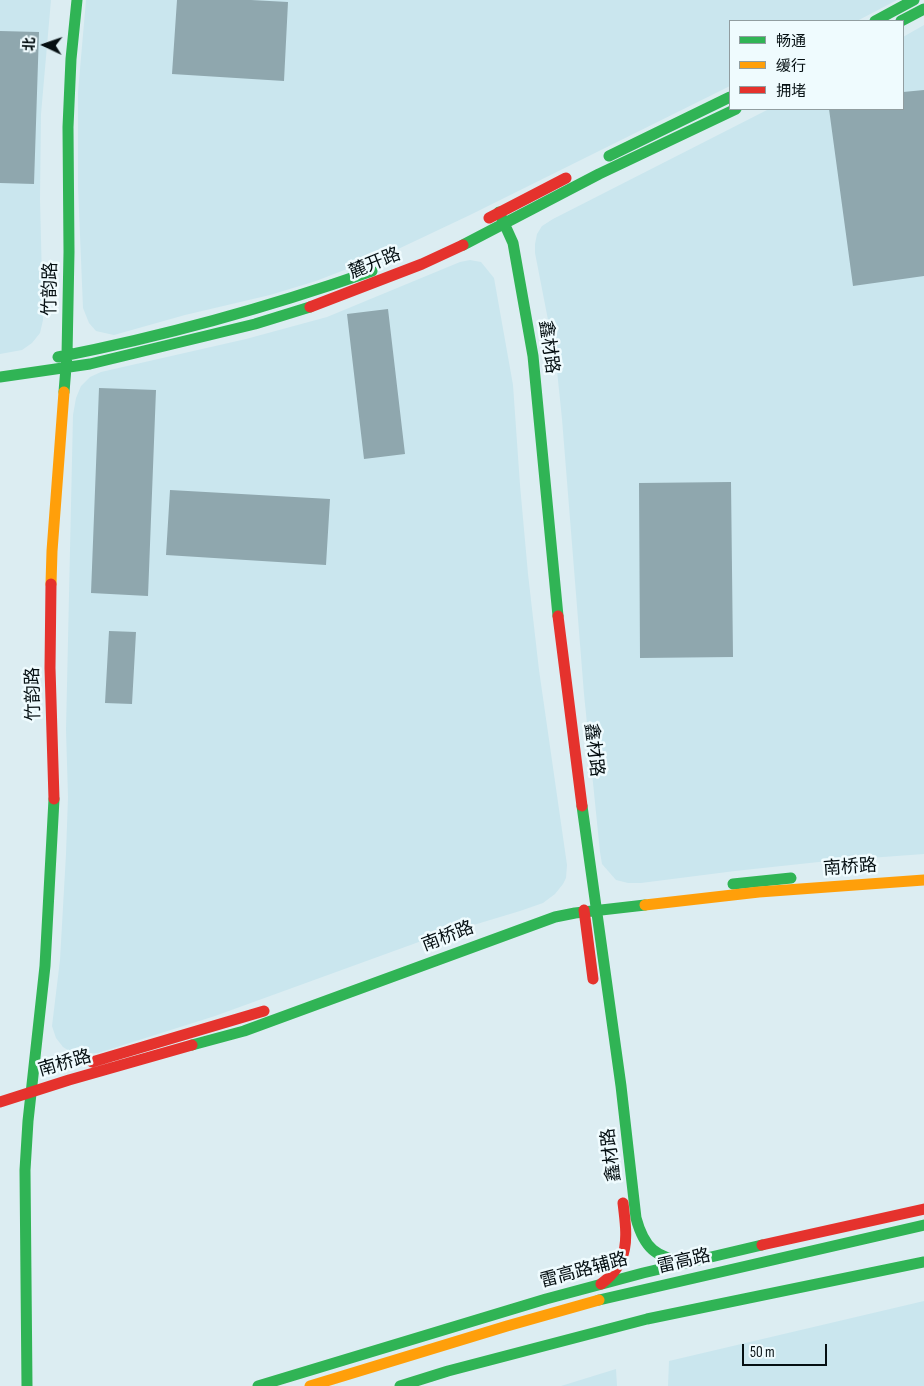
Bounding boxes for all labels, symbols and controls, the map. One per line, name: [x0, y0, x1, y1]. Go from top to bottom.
north arrow: [20, 20, 70, 70]
legend: [729, 20, 904, 110]
text: 畅通: [776, 32, 806, 51]
text: 北: [21, 37, 38, 52]
text: 缓行: [776, 57, 806, 76]
text: 拥堵: [776, 82, 806, 101]
street label: 麓开路: [346, 244, 404, 284]
street label: 竹韵路: [40, 262, 62, 316]
street label: 鑫材路: [534, 319, 562, 375]
street label: 竹韵路: [23, 667, 45, 721]
street label: 鑫材路: [579, 722, 607, 778]
street label: 南桥路: [822, 855, 878, 881]
street label: 南桥路: [419, 917, 477, 957]
street label: 南桥路: [36, 1046, 94, 1082]
street label: 鑫材路: [598, 1127, 626, 1183]
street label: 雷高路: [655, 1245, 713, 1279]
street label: 雷高路辅路: [538, 1249, 630, 1293]
scale bar: [744, 1334, 829, 1366]
text: 50 m: [750, 1343, 775, 1362]

